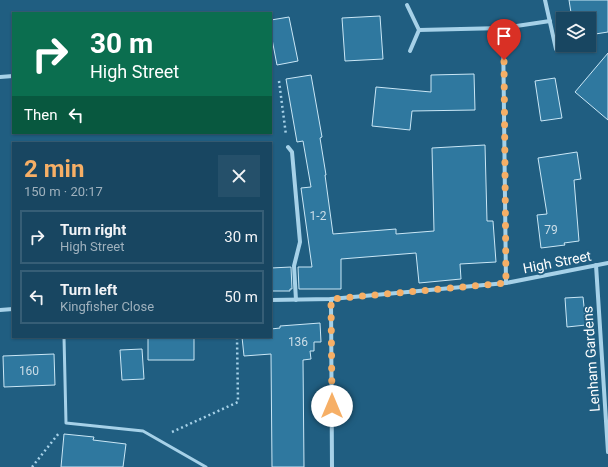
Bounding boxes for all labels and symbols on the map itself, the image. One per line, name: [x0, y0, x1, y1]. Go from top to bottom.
pin: [487, 19, 521, 60]
house number: 1-2: [310, 209, 327, 223]
house number: 79: [544, 223, 558, 237]
street label: High Street: [521, 247, 593, 276]
street label: Lenham Gardens: [579, 306, 603, 412]
house number: 136: [288, 335, 308, 349]
house number: 160: [19, 364, 39, 378]
position arrow: [311, 385, 353, 427]

